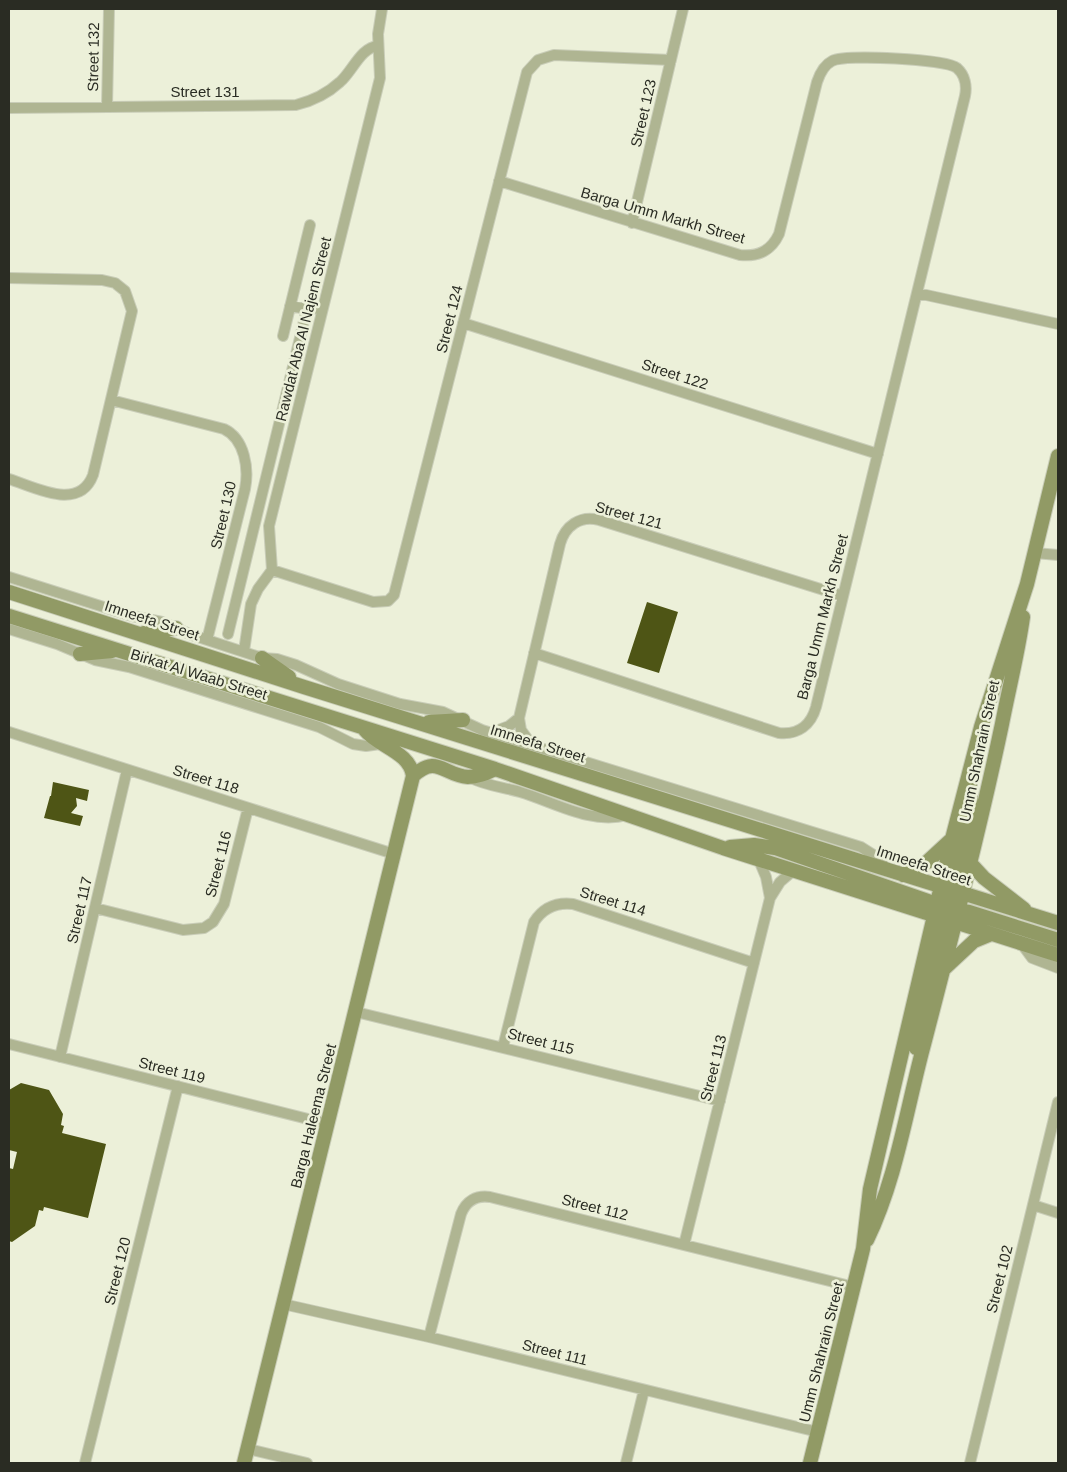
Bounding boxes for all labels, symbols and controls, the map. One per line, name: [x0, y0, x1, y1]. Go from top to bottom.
street label: Street 132: [84, 22, 102, 92]
street label: Street 123: [627, 77, 659, 149]
street label: Street 131: [170, 83, 240, 100]
street label: Barga Umm Markh Street: [579, 183, 748, 247]
street label: Rawdat Aba Al Najem Street: [272, 234, 334, 423]
street label: Street 124: [432, 283, 466, 355]
street label: Street 122: [639, 355, 711, 393]
street label: Street 130: [207, 479, 239, 551]
street label: Street 121: [593, 498, 665, 532]
street label: Barga Umm Markh Street: [793, 532, 851, 702]
street label: Imneefa Street: [103, 597, 202, 644]
street label: Birkat Al Waab Street: [129, 645, 270, 703]
street label: Umm Shahrain Street: [956, 678, 1002, 823]
street label: Imneefa Street: [488, 720, 588, 766]
street label: Street 118: [171, 761, 241, 797]
street label: Street 116: [202, 829, 234, 899]
street label: Imneefa Street: [875, 842, 974, 889]
street label: Street 117: [63, 875, 95, 945]
street label: Street 114: [578, 883, 648, 919]
street label: Street 115: [506, 1025, 576, 1057]
street label: Street 113: [697, 1033, 729, 1103]
street label: Barga Haleema Street: [287, 1041, 339, 1190]
street label: Street 119: [137, 1054, 207, 1086]
street label: Street 112: [560, 1191, 630, 1223]
street label: Street 120: [100, 1235, 134, 1307]
street label: Street 102: [982, 1243, 1016, 1315]
street label: Umm Shahrain Street: [795, 1279, 847, 1424]
street label: Street 111: [520, 1336, 590, 1368]

